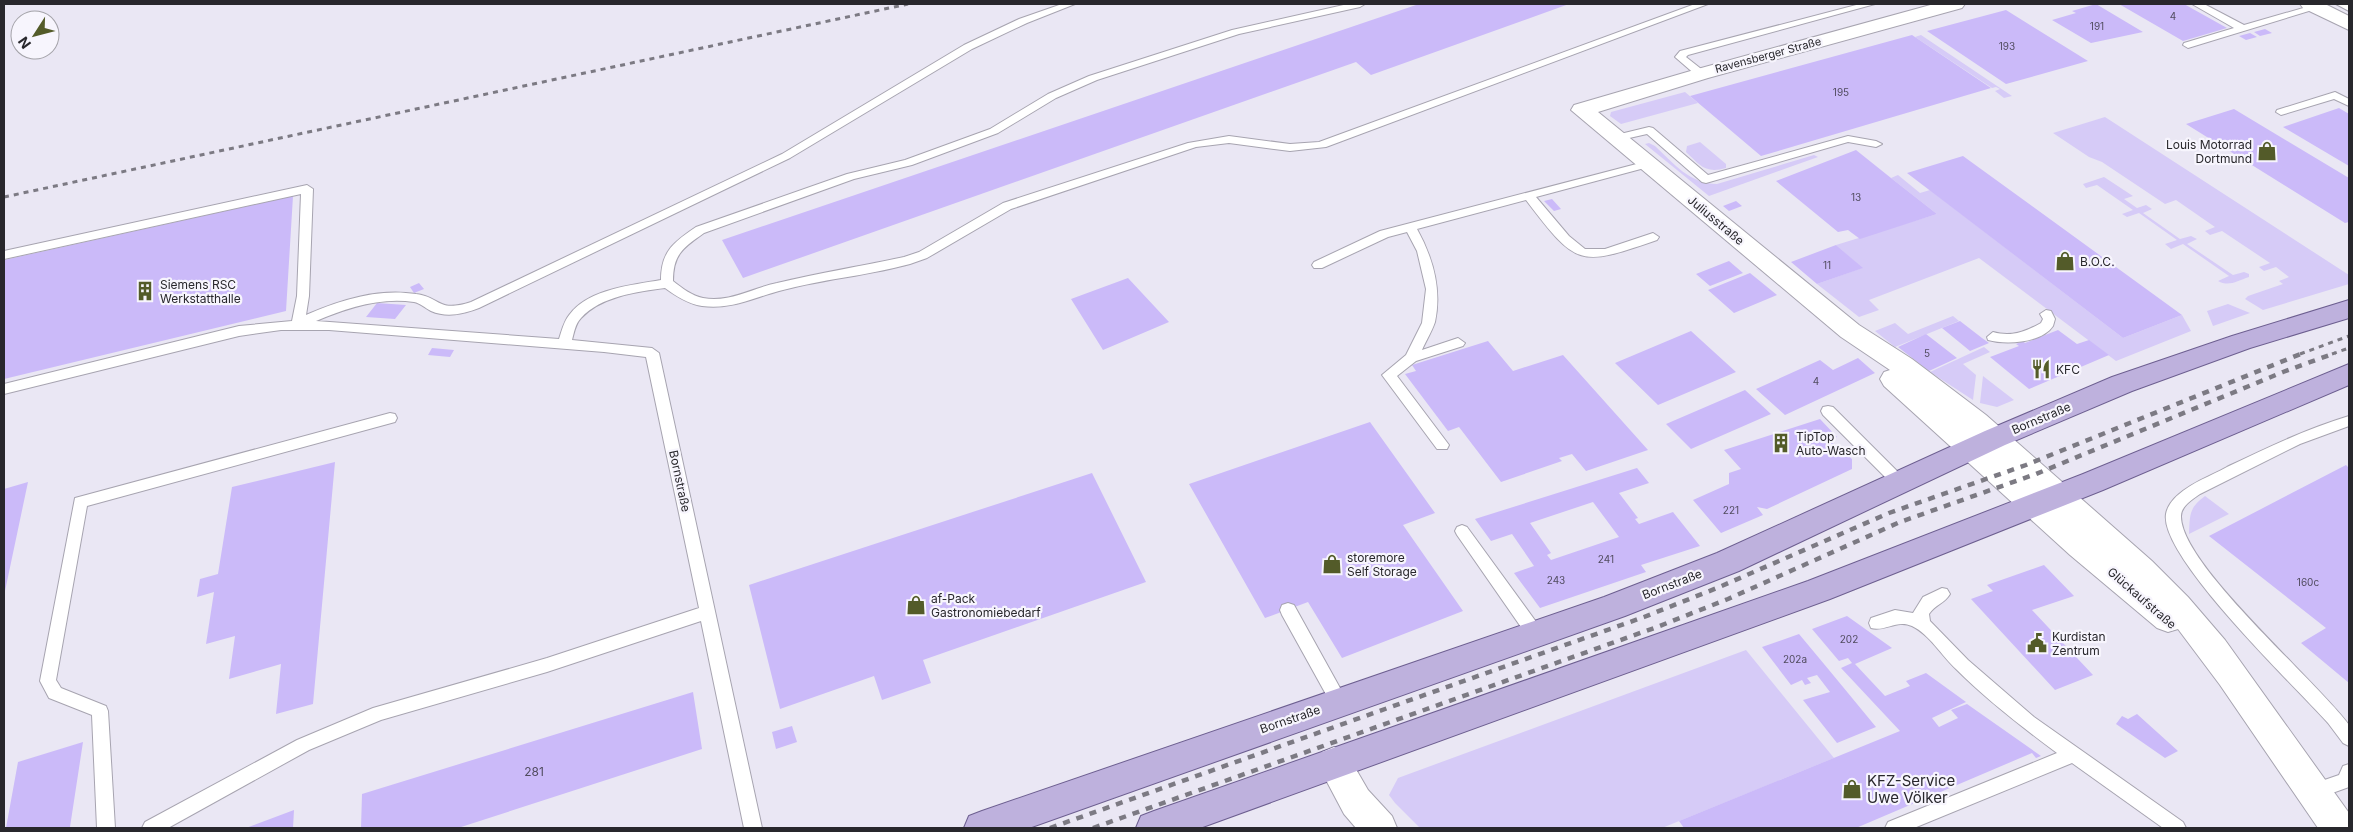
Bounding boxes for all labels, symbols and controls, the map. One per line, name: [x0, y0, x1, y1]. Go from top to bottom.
north arrow: [10, 10, 60, 60]
house number: 4: [2170, 10, 2176, 22]
house number: 191: [2090, 20, 2104, 32]
text: N: [14, 34, 34, 52]
street label: Ravensberger Straße: [1713, 34, 1823, 76]
house number: 193: [1999, 40, 2015, 52]
house number: 195: [1833, 86, 1849, 98]
place label: Louis Motorrad Dortmund: [2166, 137, 2252, 166]
shop icon: Louis Motorrad Dortmund: [2256, 140, 2278, 162]
house number: 13: [1851, 191, 1861, 203]
street label: Juliusstraße: [1685, 192, 1747, 248]
shop icon: B.O.C.: [2054, 250, 2076, 272]
place label: B.O.C.: [2080, 254, 2115, 269]
house number: 11: [1823, 259, 1831, 271]
place label: Siemens RSC Werkstatthalle: [160, 277, 241, 306]
building icon: Siemens RSC Werkstatthalle: [134, 280, 156, 302]
house number: 5: [1924, 347, 1930, 359]
restaurant icon: KFC: [2030, 358, 2052, 380]
place label: KFC: [2056, 362, 2080, 377]
house number: 4: [1813, 375, 1819, 387]
street label: Bornstraße: [2009, 399, 2073, 437]
place label: TipTop Auto-Wasch: [1796, 429, 1866, 458]
building icon: TipTop Auto-Wasch: [1770, 432, 1792, 454]
street label: Bornstraße: [666, 449, 694, 513]
house number: 221: [1723, 504, 1739, 516]
place label: storemore Self Storage: [1347, 550, 1417, 579]
shop icon: storemore Self Storage: [1321, 553, 1343, 575]
house number: 241: [1598, 553, 1614, 565]
street label: Glückaufstraße: [2105, 564, 2179, 632]
street label: Bornstraße: [1640, 566, 1704, 602]
house number: 243: [1547, 574, 1565, 586]
house number: 160c: [2297, 576, 2319, 588]
place label: af-Pack Gastronomiebedarf: [931, 591, 1041, 620]
shop icon: af-Pack Gastronomiebedarf: [905, 594, 927, 616]
place label: Kurdistan Zentrum: [2052, 629, 2105, 658]
public building icon: Kurdistan Zentrum: [2026, 632, 2048, 654]
house number: 202: [1840, 633, 1858, 645]
house number: 202a: [1783, 653, 1807, 665]
street label: Bornstraße: [1258, 702, 1322, 736]
house number: 281: [524, 764, 544, 779]
place label: KFZ-Service Uwe Völker: [1867, 771, 1955, 807]
shop icon: KFZ-Service Uwe Völker: [1841, 778, 1863, 800]

